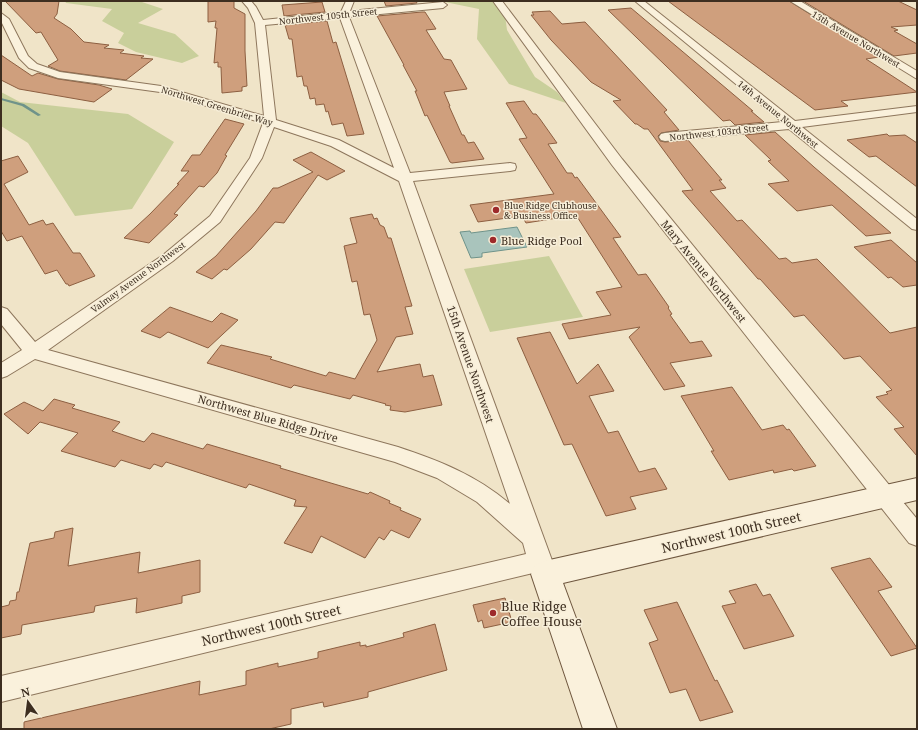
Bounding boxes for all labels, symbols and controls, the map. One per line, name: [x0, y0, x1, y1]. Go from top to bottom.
street label: Northwest 105th Street: [278, 4, 378, 28]
street label: 13th Avenue Northwest: [809, 7, 903, 71]
street label: 14th Avenue Northwest: [735, 77, 821, 151]
street label: Northwest Greenbrier Way: [160, 83, 275, 129]
street label: Northwest 103rd Street: [669, 120, 769, 144]
place label: Blue Ridge Clubhouse & Business Office: [504, 199, 597, 222]
marker: Blue Ridge Clubhouse & Business Office: [491, 205, 501, 215]
street label: Mary Avenue Northwest: [658, 217, 750, 326]
place label: Blue Ridge Pool: [501, 233, 583, 248]
marker: Blue Ridge Pool: [488, 235, 498, 245]
street label: Valmay Avenue Northwest: [88, 238, 188, 316]
street label: 15th Avenue Northwest: [444, 303, 498, 425]
street label: Northwest Blue Ridge Drive: [196, 391, 340, 445]
street label: Northwest 100th Street: [659, 507, 803, 557]
place label: Blue Ridge Coffee House: [501, 597, 582, 630]
street label: Northwest 100th Street: [199, 600, 343, 650]
marker: Blue Ridge Coffee House: [488, 608, 498, 618]
north arrow: [8, 682, 48, 722]
text: N: [19, 683, 32, 700]

